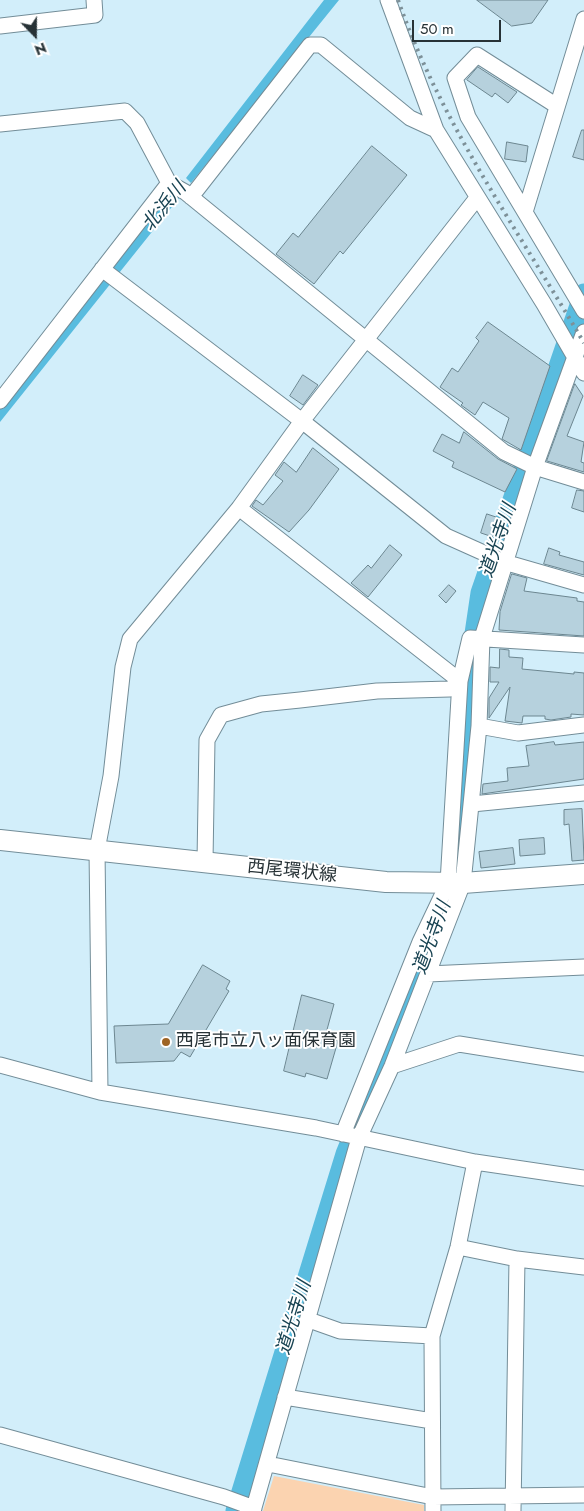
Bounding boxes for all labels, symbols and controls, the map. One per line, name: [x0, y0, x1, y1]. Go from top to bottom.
north arrow: [10, 10, 60, 60]
scale bar: [414, 10, 503, 42]
text: 50 m: [420, 18, 454, 40]
text: N: [32, 38, 50, 60]
water label: 北浜川: [138, 178, 192, 236]
water label: 道光寺川: [476, 501, 522, 581]
street label: 西尾環状線: [246, 857, 338, 887]
water label: 道光寺川: [409, 898, 457, 978]
place label: 西尾市立八ッ面保育園: [176, 1031, 356, 1053]
marker: 西尾市立八ッ面保育園: [160, 1036, 172, 1048]
water label: 道光寺川: [273, 1278, 317, 1358]

